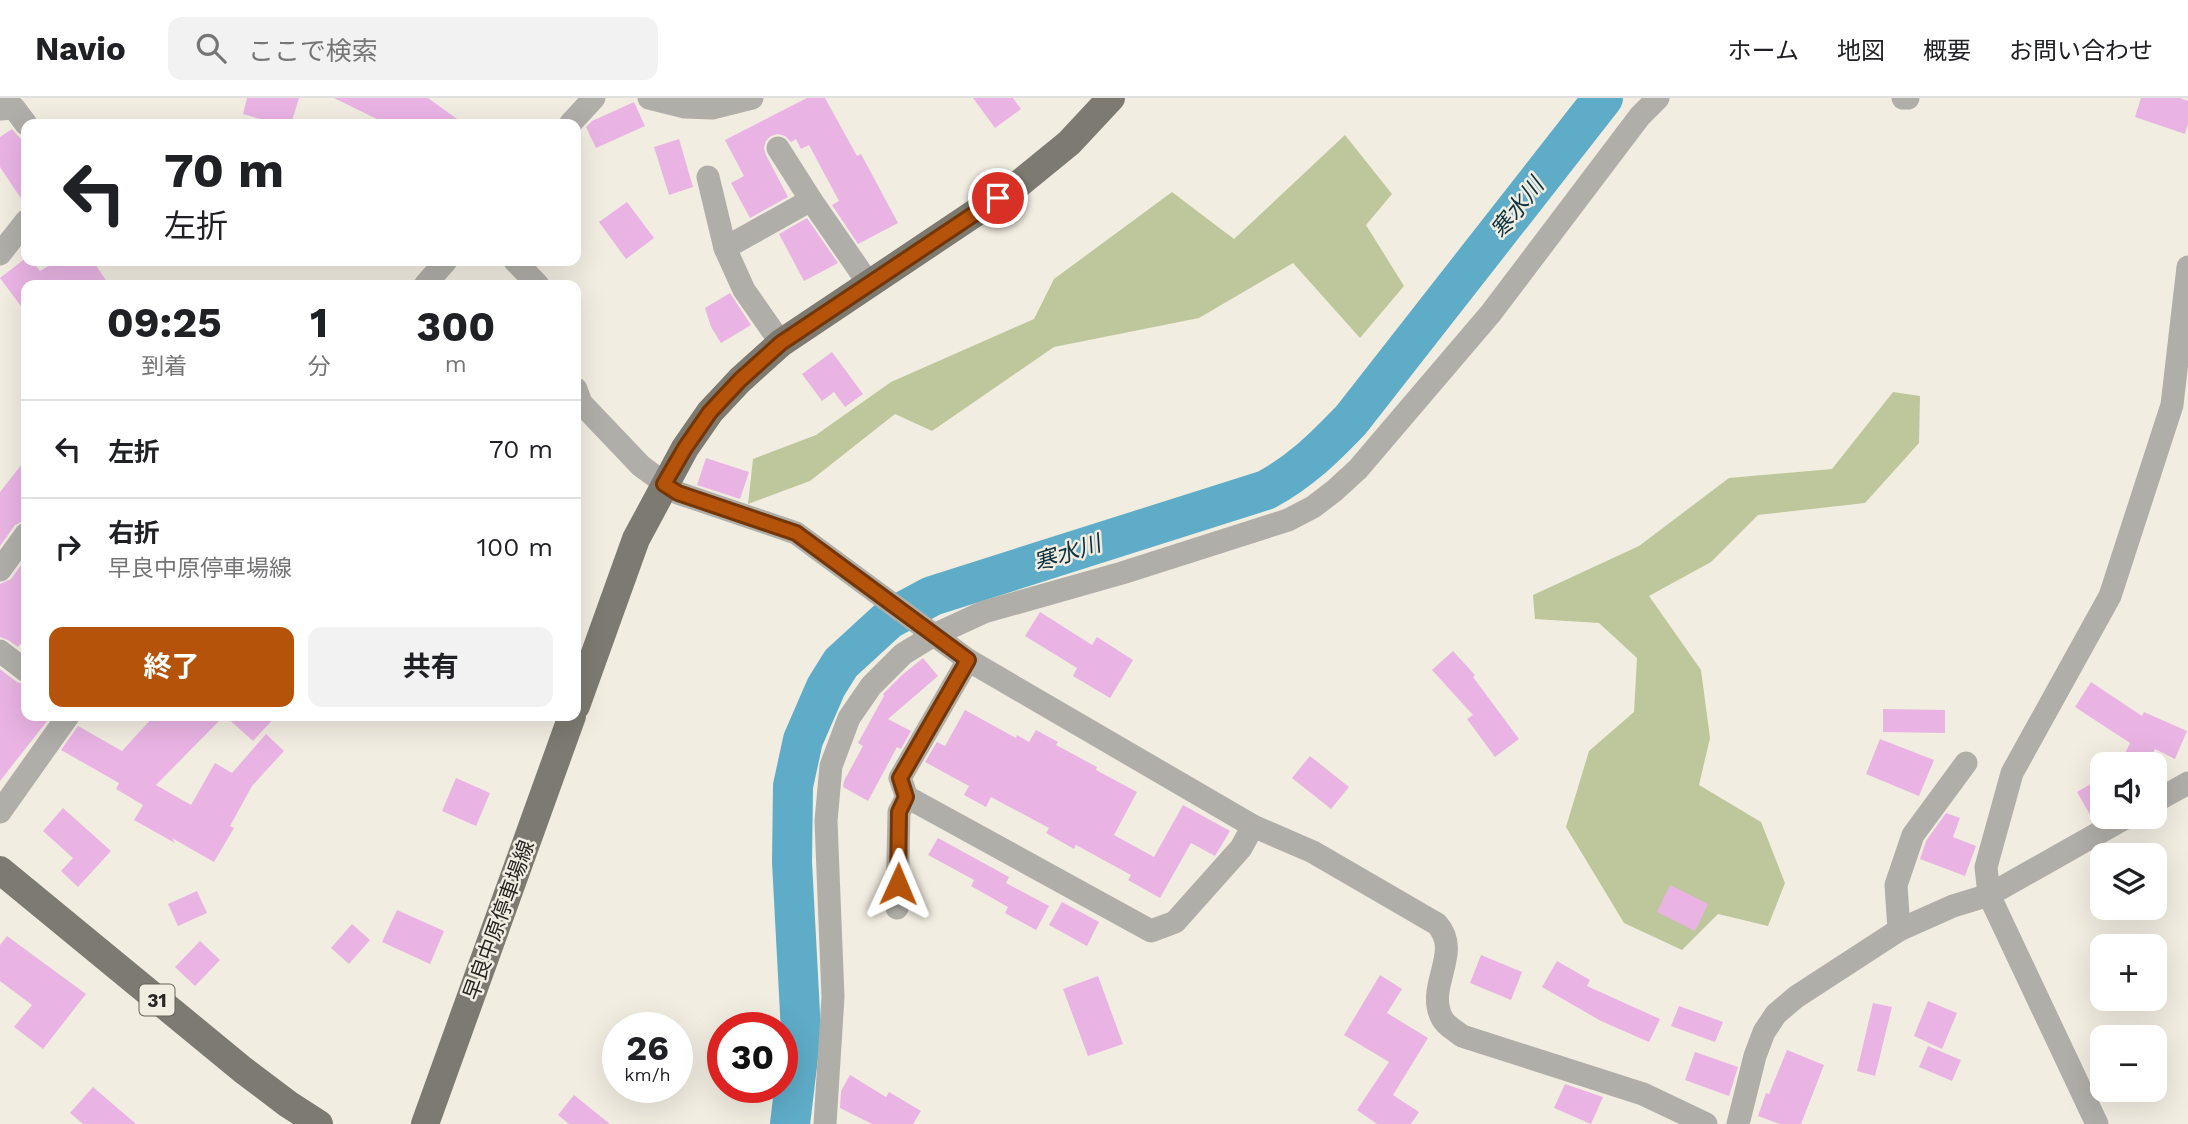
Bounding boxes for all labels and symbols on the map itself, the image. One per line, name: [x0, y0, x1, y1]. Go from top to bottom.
pin: [968, 168, 1028, 228]
water label: 寒水川: [1486, 170, 1551, 244]
water label: 寒水川: [1030, 529, 1107, 577]
street label: 早良中原停車場線: [458, 837, 539, 1003]
position arrow: [861, 847, 935, 921]
road number: 31: [140, 985, 174, 1016]
speed limit sign: 30: [707, 1012, 798, 1103]

